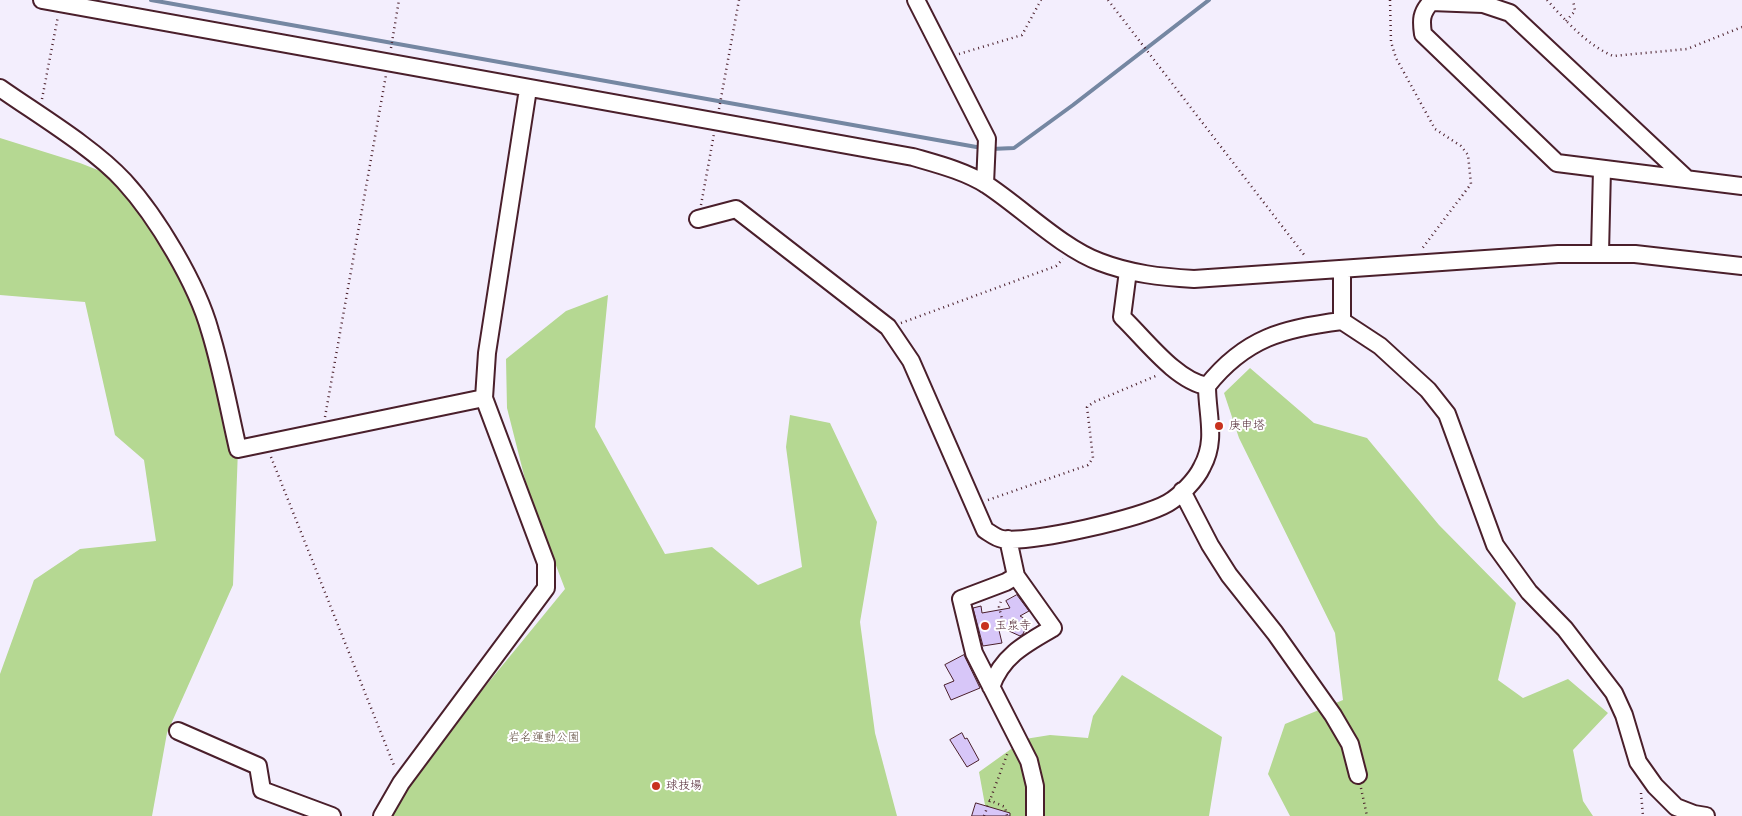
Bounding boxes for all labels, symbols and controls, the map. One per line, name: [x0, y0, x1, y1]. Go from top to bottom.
place label: 庚申塔: [1229, 419, 1265, 433]
marker: 庚申塔: [1213, 420, 1225, 432]
place label: 玉泉寺: [995, 619, 1031, 633]
marker: 玉泉寺: [979, 620, 991, 632]
park label: 岩名運動公園: [508, 731, 580, 745]
place label: 球技場: [666, 779, 702, 793]
marker: 球技場: [650, 780, 662, 792]

